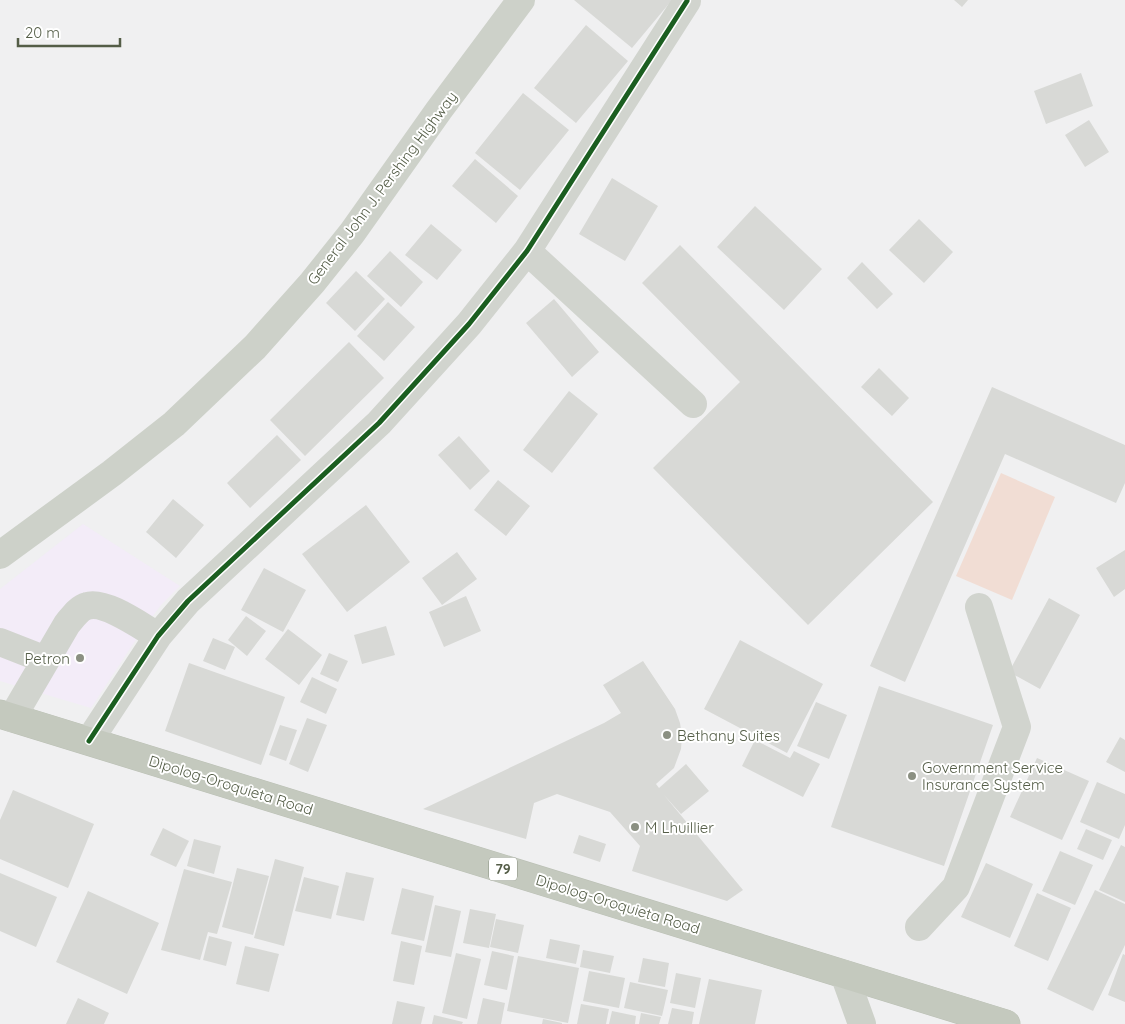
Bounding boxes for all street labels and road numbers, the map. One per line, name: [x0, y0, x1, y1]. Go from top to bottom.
street label: General John J. Pershing Highway: [303, 87, 461, 289]
street label: Dipolog-Oroquieta Road: [147, 751, 315, 819]
road number: 79: [489, 858, 517, 881]
street label: Dipolog-Oroquieta Road: [534, 870, 702, 938]

